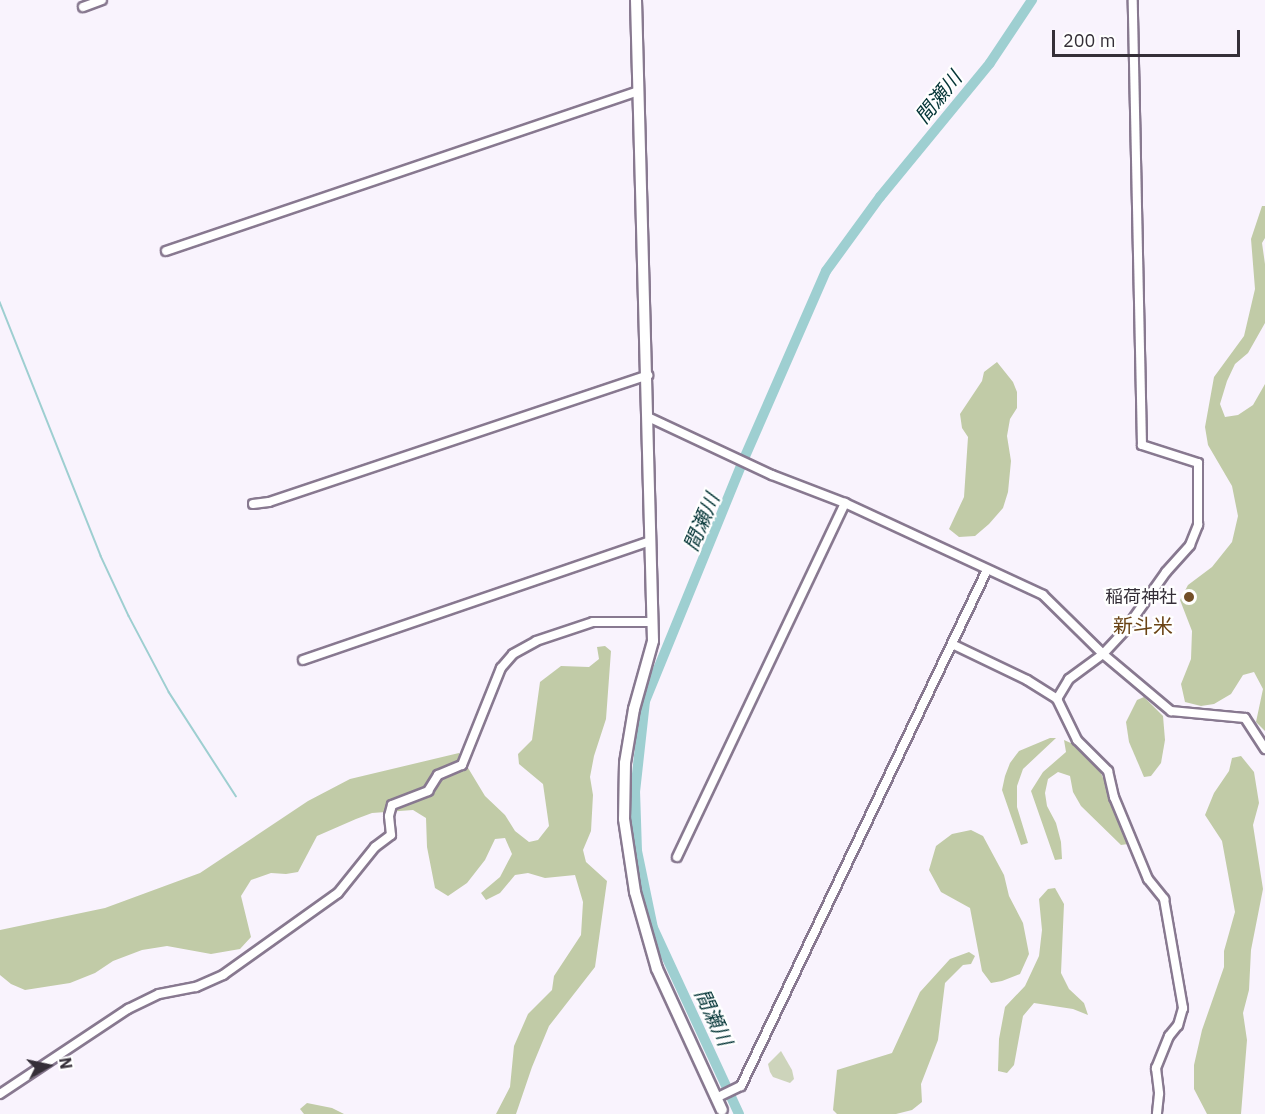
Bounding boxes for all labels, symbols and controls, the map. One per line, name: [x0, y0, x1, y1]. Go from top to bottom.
scale bar: [1055, 18, 1242, 56]
text: 200 m: [1063, 29, 1115, 52]
water label: 間瀬川: [910, 66, 966, 128]
water label: 間瀬川: [678, 490, 724, 554]
place label: 稲荷神社: [1105, 586, 1177, 608]
marker: 稲荷神社: [1182, 590, 1196, 604]
district label: 新斗米: [1113, 613, 1173, 637]
water label: 間瀬川: [690, 985, 738, 1049]
north arrow: [18, 1036, 78, 1096]
text: N: [55, 1056, 77, 1070]

